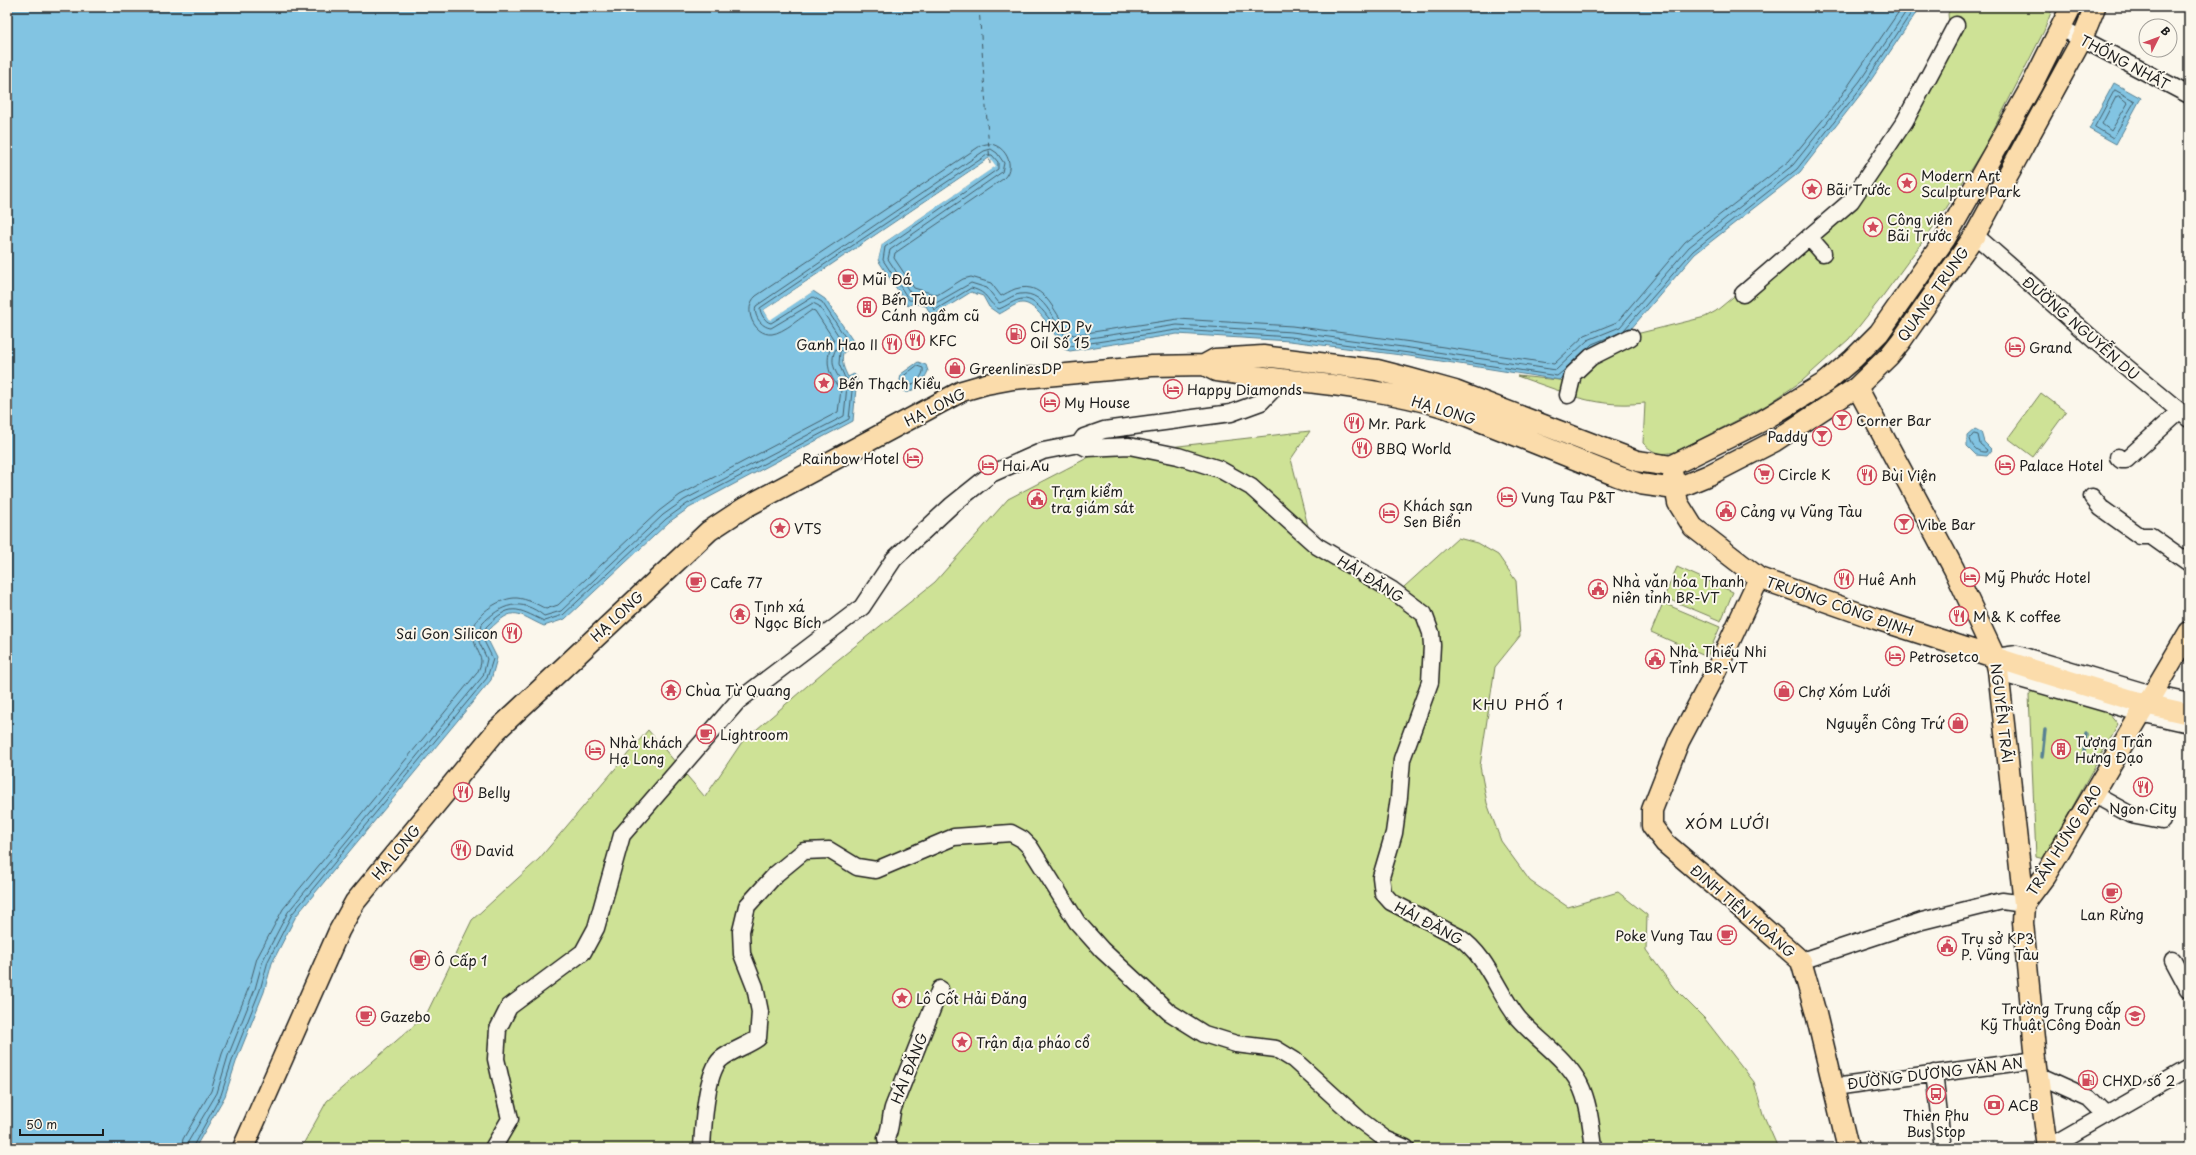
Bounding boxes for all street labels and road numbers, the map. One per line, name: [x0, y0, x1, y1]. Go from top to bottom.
street label: THỐNG NHẤT: [2076, 29, 2174, 95]
street label: QUANG TRUNG: [1892, 242, 1974, 346]
street label: ĐƯỜNG NGUYỄN DU: [2018, 270, 2145, 385]
street label: HẠ LONG: [901, 383, 969, 431]
street label: HẠ LONG: [1409, 390, 1479, 430]
street label: HẢI ĐĂNG: [1333, 550, 1409, 608]
street label: TRƯƠNG CÔNG ĐỊNH: [1763, 571, 1917, 641]
street label: HẠ LONG: [585, 586, 649, 646]
street label: NGUYỄN TRÃI: [1985, 662, 2020, 764]
street label: TRẦN HƯNG ĐẠO: [2020, 780, 2107, 900]
street label: HẠ LONG: [367, 820, 425, 884]
street label: ĐINH TIÊN HOÀNG: [1686, 859, 1800, 963]
street label: HẢI ĐĂNG: [1391, 896, 1467, 950]
street label: HẢI ĐĂNG: [885, 1029, 933, 1107]
street label: ĐƯỜNG DƯƠNG VĂN AN: [1846, 1052, 2024, 1094]

